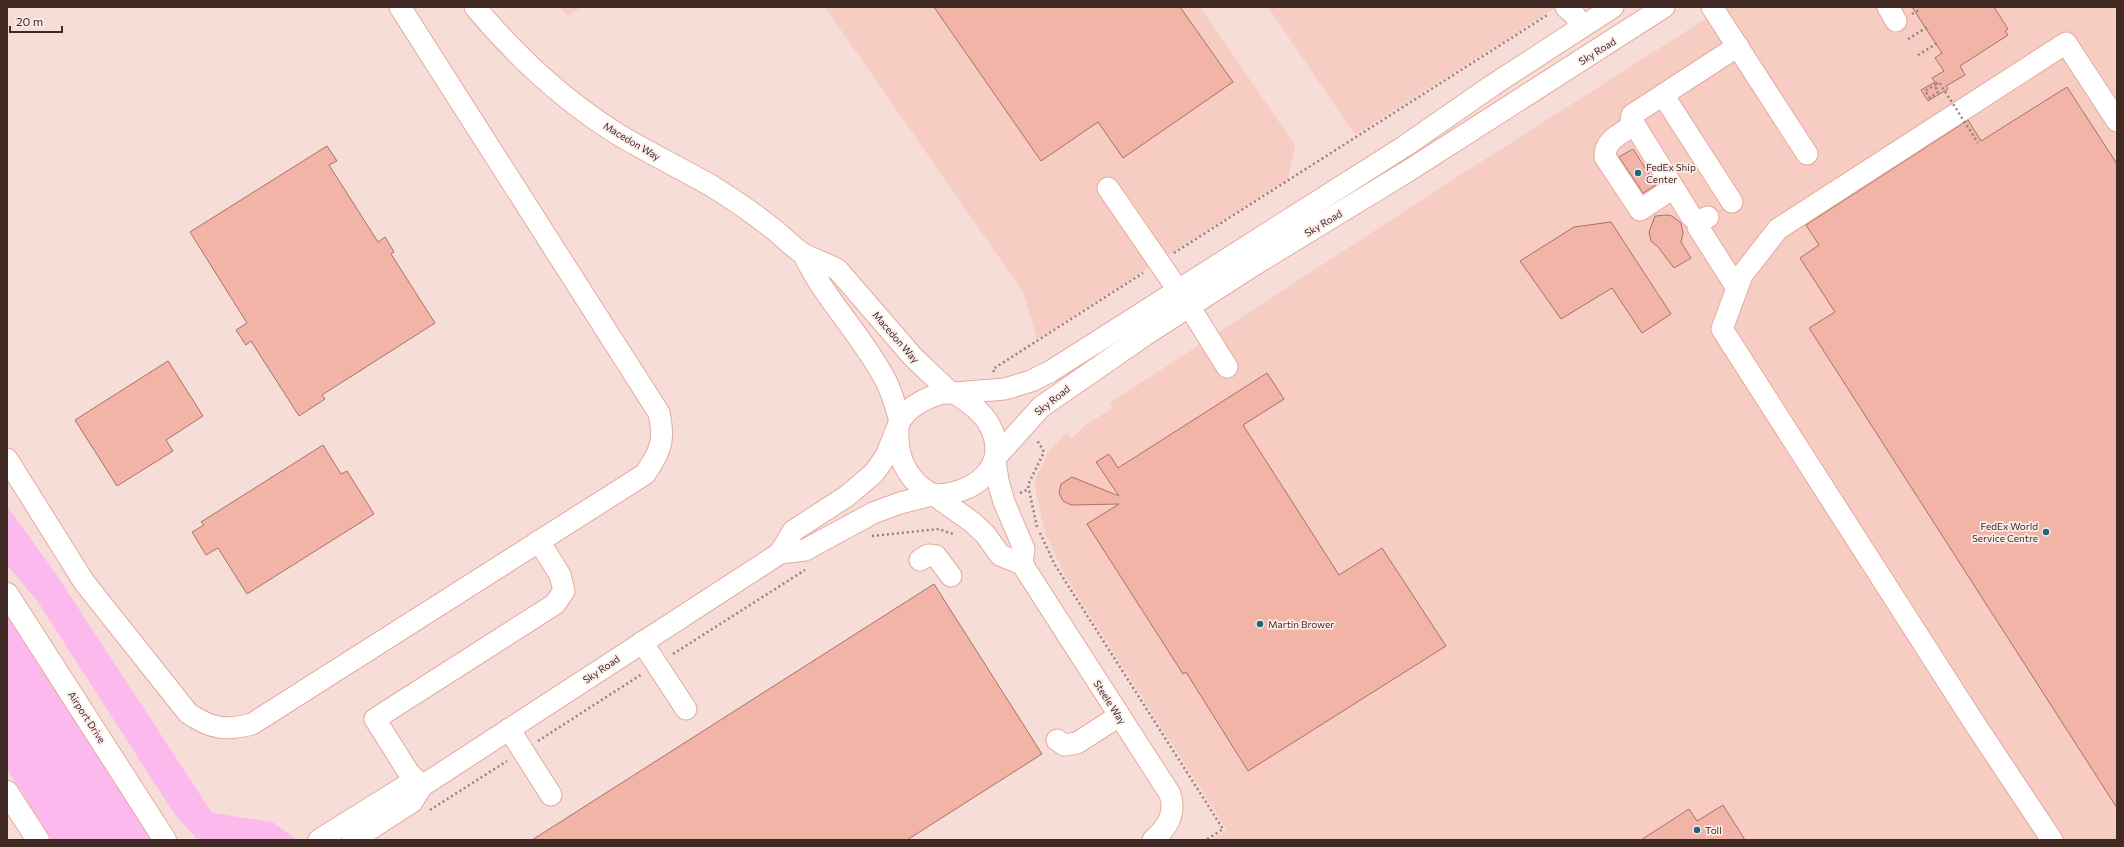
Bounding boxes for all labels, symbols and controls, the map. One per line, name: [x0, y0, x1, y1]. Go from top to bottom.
scale bar: [10, 8, 62, 34]
text: 20 m: [16, 14, 43, 28]
street label: Sky Road: [1576, 35, 1618, 67]
street label: Macedon Way: [601, 119, 663, 163]
place label: FedEx Ship Center: [1646, 161, 1696, 185]
marker: FedEx Ship Center: [1633, 168, 1643, 178]
street label: Sky Road: [1302, 207, 1344, 239]
street label: Macedon Way: [870, 309, 922, 365]
street label: Sky Road: [1032, 382, 1072, 418]
place label: FedEx World Service Centre: [1972, 520, 2038, 544]
marker: FedEx World Service Centre: [2041, 527, 2051, 537]
place label: Martin Brower: [1268, 618, 1334, 630]
marker: Martin Brower: [1255, 619, 1265, 629]
street label: Sky Road: [580, 652, 622, 686]
street label: Steele Way: [1091, 678, 1129, 726]
street label: Airport Drive: [66, 689, 108, 745]
place label: Toll: [1705, 824, 1722, 836]
marker: Toll: [1692, 825, 1702, 835]

